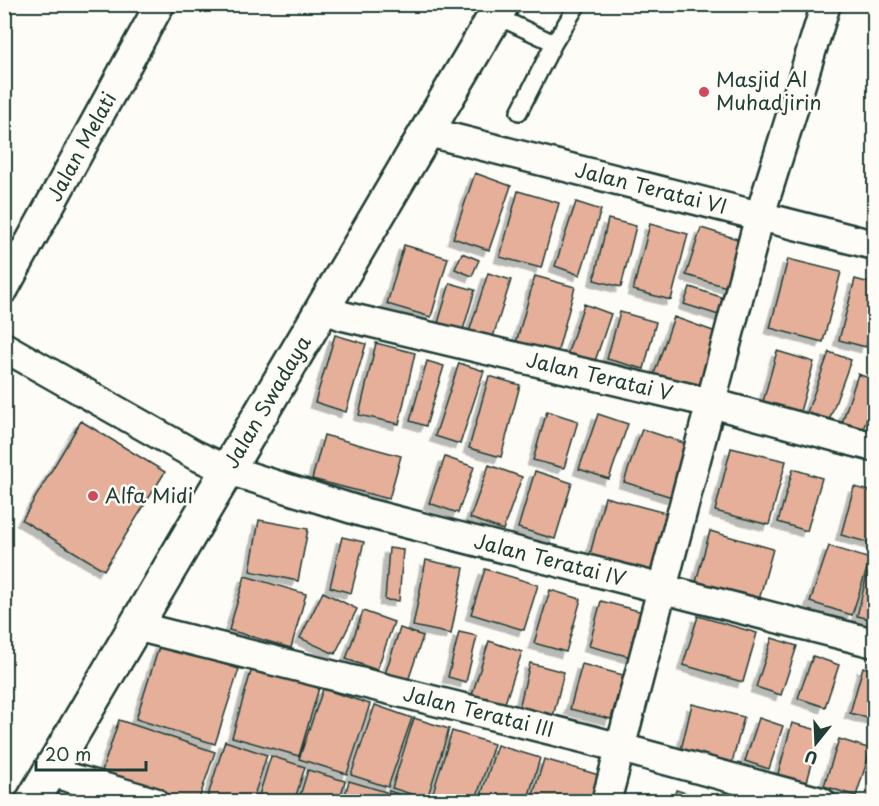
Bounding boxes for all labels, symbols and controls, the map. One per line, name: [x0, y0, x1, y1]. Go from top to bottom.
place label: Masjid Al Muhadjirin: [716, 64, 822, 117]
marker: Masjid Al Muhadjirin: [697, 85, 711, 99]
street label: Jalan Melati: [39, 86, 123, 207]
street label: Jalan Teratai VI: [572, 154, 730, 221]
street label: Jalan Swadaya: [216, 329, 318, 474]
street label: Jalan Teratai V: [523, 344, 676, 407]
place label: Alfa Midi: [105, 480, 193, 510]
marker: Alfa Midi: [86, 489, 100, 503]
street label: Jalan Teratai IV: [471, 525, 629, 593]
street label: Jalan Teratai III: [400, 678, 557, 744]
north arrow: [786, 713, 846, 773]
scale bar: [36, 734, 146, 772]
text: 20 m: [45, 740, 91, 767]
text: U: [802, 745, 821, 772]

